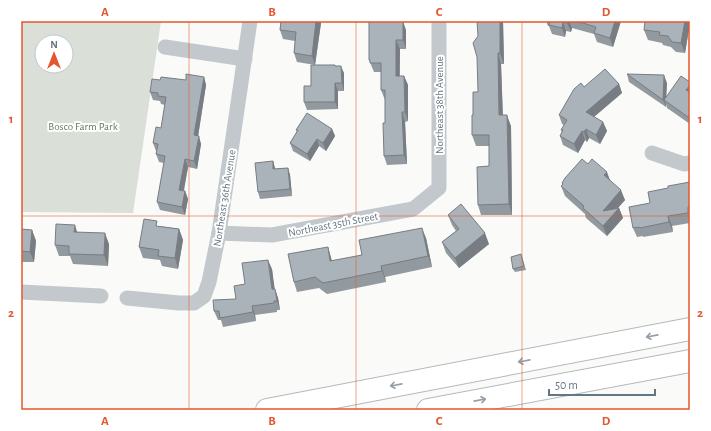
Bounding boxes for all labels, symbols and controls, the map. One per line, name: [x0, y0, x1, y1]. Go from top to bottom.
text: A: [101, 6, 109, 19]
text: B: [268, 6, 276, 19]
text: C: [436, 6, 443, 19]
text: D: [602, 6, 611, 19]
north arrow: [34, 34, 74, 74]
text: N: [50, 39, 58, 50]
street label: Northeast 38th Avenue: [434, 56, 445, 154]
text: 1: [9, 113, 13, 126]
text: 1: [698, 113, 702, 126]
park label: Bosco Farm Park: [48, 121, 118, 132]
street label: Northeast 36th Avenue: [211, 149, 238, 247]
street label: Northeast 35th Street: [287, 210, 379, 239]
text: 2: [8, 307, 14, 320]
text: 2: [697, 307, 703, 320]
one-way arrow: [646, 332, 659, 340]
one-way arrow: [518, 357, 531, 365]
scale bar: [549, 371, 655, 397]
text: 50 m: [555, 379, 578, 391]
one-way arrow: [390, 381, 403, 389]
one-way arrow: [474, 396, 487, 404]
text: A: [101, 415, 109, 428]
text: B: [268, 415, 276, 428]
text: C: [436, 415, 443, 428]
text: D: [602, 415, 611, 428]

